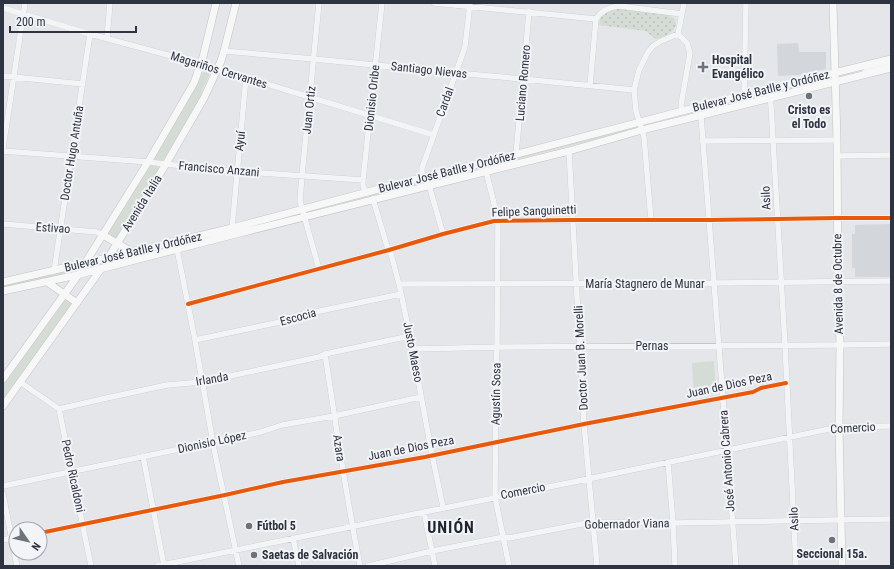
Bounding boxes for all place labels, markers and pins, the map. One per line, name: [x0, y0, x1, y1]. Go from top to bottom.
place label: Hospital Evangélico: [712, 53, 764, 81]
marker: Hospital Evangélico: [697, 61, 709, 73]
marker: Cristo es el Todo: [804, 91, 814, 101]
place label: Cristo es el Todo: [788, 103, 831, 131]
place label: Fútbol 5: [257, 519, 296, 533]
marker: Fútbol 5: [244, 521, 254, 531]
marker: Seccional 15a.: [827, 535, 837, 545]
place label: Seccional 15a.: [797, 547, 867, 561]
place label: Saetas de Salvación: [262, 548, 358, 562]
marker: Saetas de Salvación: [249, 550, 259, 560]

